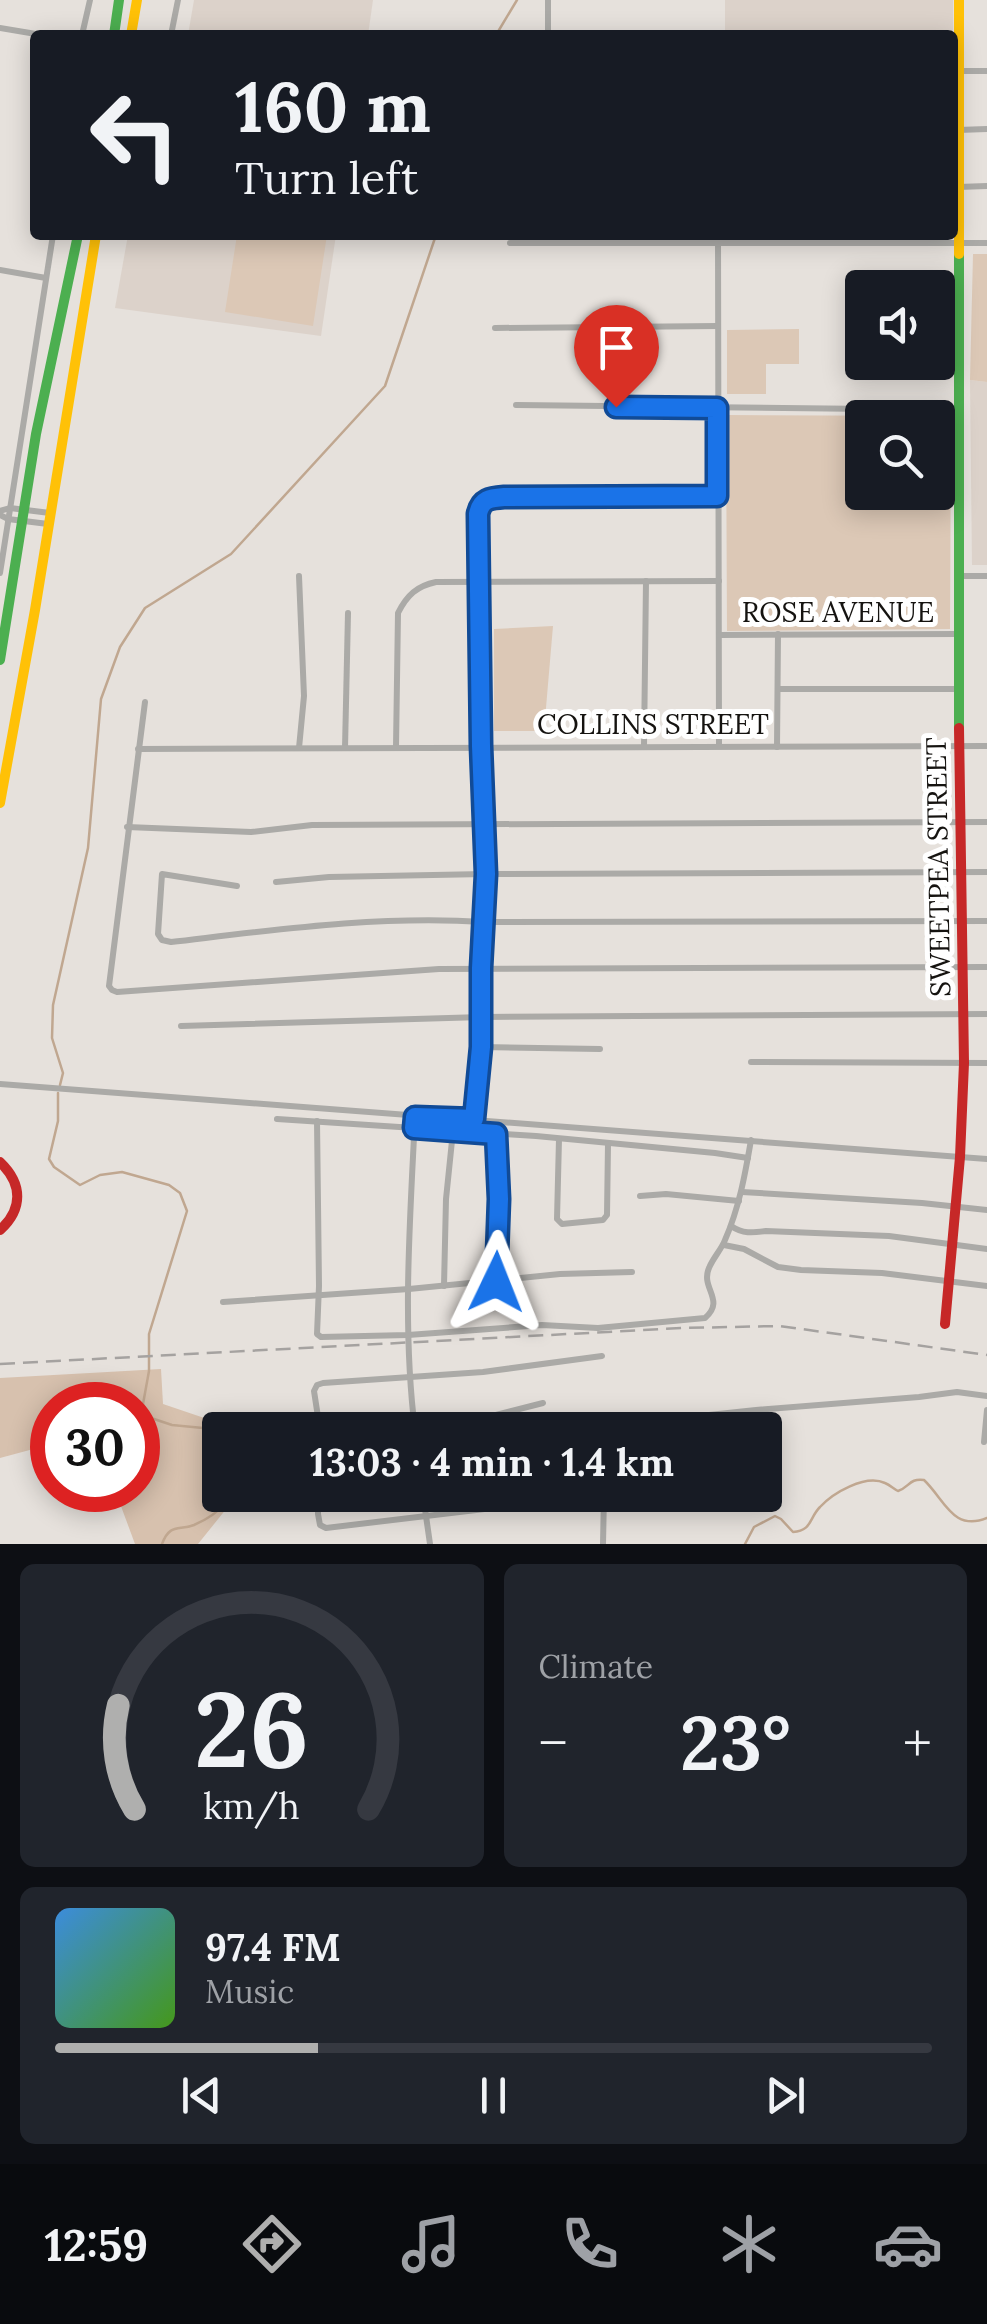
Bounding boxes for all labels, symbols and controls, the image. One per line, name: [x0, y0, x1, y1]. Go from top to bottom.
text: 160 m: [235, 62, 431, 151]
icon: left: [70, 70, 200, 200]
text: Turn left: [235, 149, 418, 206]
map controls: [845, 270, 955, 510]
button: sound: [845, 270, 955, 380]
pin: [574, 305, 659, 408]
icon: arrive: [589, 320, 644, 375]
button: search: [845, 400, 955, 510]
street label: ROSE AVENUE: [742, 594, 934, 630]
street label: COLLINS STREET: [537, 706, 769, 742]
street label: SWEETPEA STREET: [918, 737, 958, 997]
position arrow: [444, 1230, 548, 1334]
speed limit sign: 30: [30, 1382, 160, 1512]
text: 13:03 · 4 min · 1.4 km: [310, 1438, 674, 1486]
text: Climate: [539, 1646, 653, 1687]
text: 26: [194, 1662, 309, 1795]
text: 23°: [680, 1695, 791, 1791]
text: −: [539, 1708, 568, 1778]
text: +: [903, 1708, 932, 1778]
text: km/h: [203, 1783, 300, 1829]
text: 97.4 FM: [205, 1923, 341, 1971]
text: Music: [205, 1971, 294, 2012]
icon: previous: [174, 2068, 229, 2123]
icon: pause: [466, 2068, 521, 2123]
icon: next: [758, 2068, 813, 2123]
icon: directions: [237, 2209, 307, 2279]
icon: music: [396, 2209, 466, 2279]
icon: phone: [555, 2209, 625, 2279]
icon: climate: [714, 2209, 784, 2279]
icon: car: [873, 2209, 943, 2279]
text: 12:59: [44, 2216, 148, 2273]

